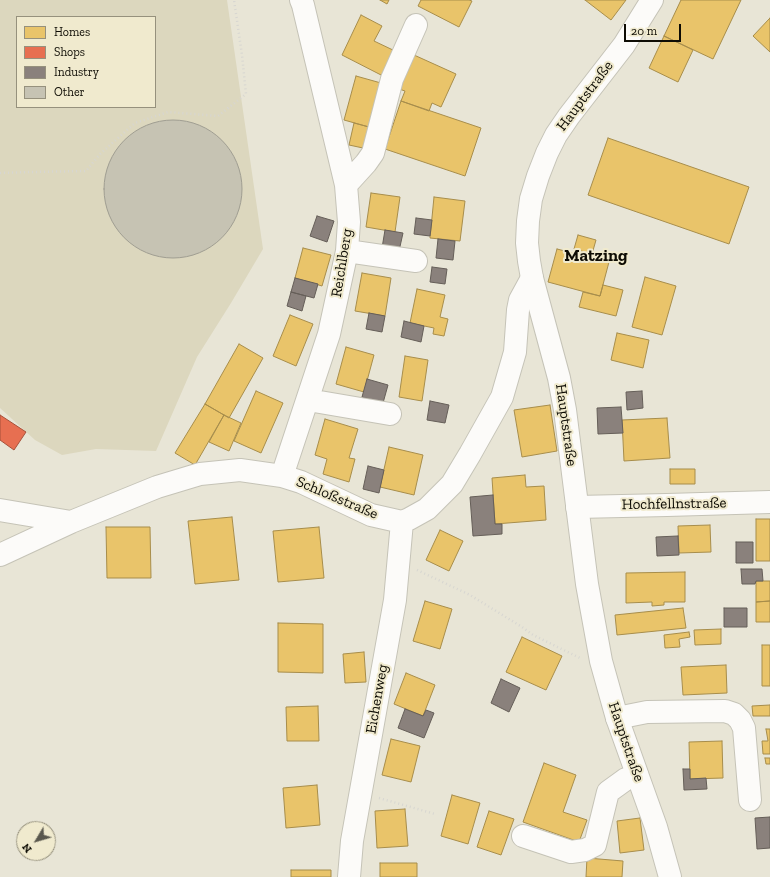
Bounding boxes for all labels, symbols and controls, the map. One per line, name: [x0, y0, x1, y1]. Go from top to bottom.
legend: [16, 16, 156, 108]
scale bar: [626, 16, 683, 42]
text: 20 m: [631, 24, 657, 38]
text: Homes: [54, 25, 90, 39]
text: Shops: [54, 45, 85, 59]
street label: Hauptstraße: [553, 57, 617, 135]
text: Industry: [54, 65, 99, 79]
text: Other: [54, 85, 85, 99]
street label: Reichlberg: [328, 227, 356, 299]
district label: Matzing: [564, 246, 628, 266]
street label: Hauptstraße: [551, 383, 581, 467]
street label: Schloßstraße: [293, 473, 381, 523]
street label: Hochfellnstraße: [621, 494, 727, 514]
street label: Eichenweg: [362, 663, 392, 735]
street label: Hauptstraße: [604, 700, 648, 784]
north arrow: [16, 821, 56, 861]
text: N: [19, 841, 35, 855]

